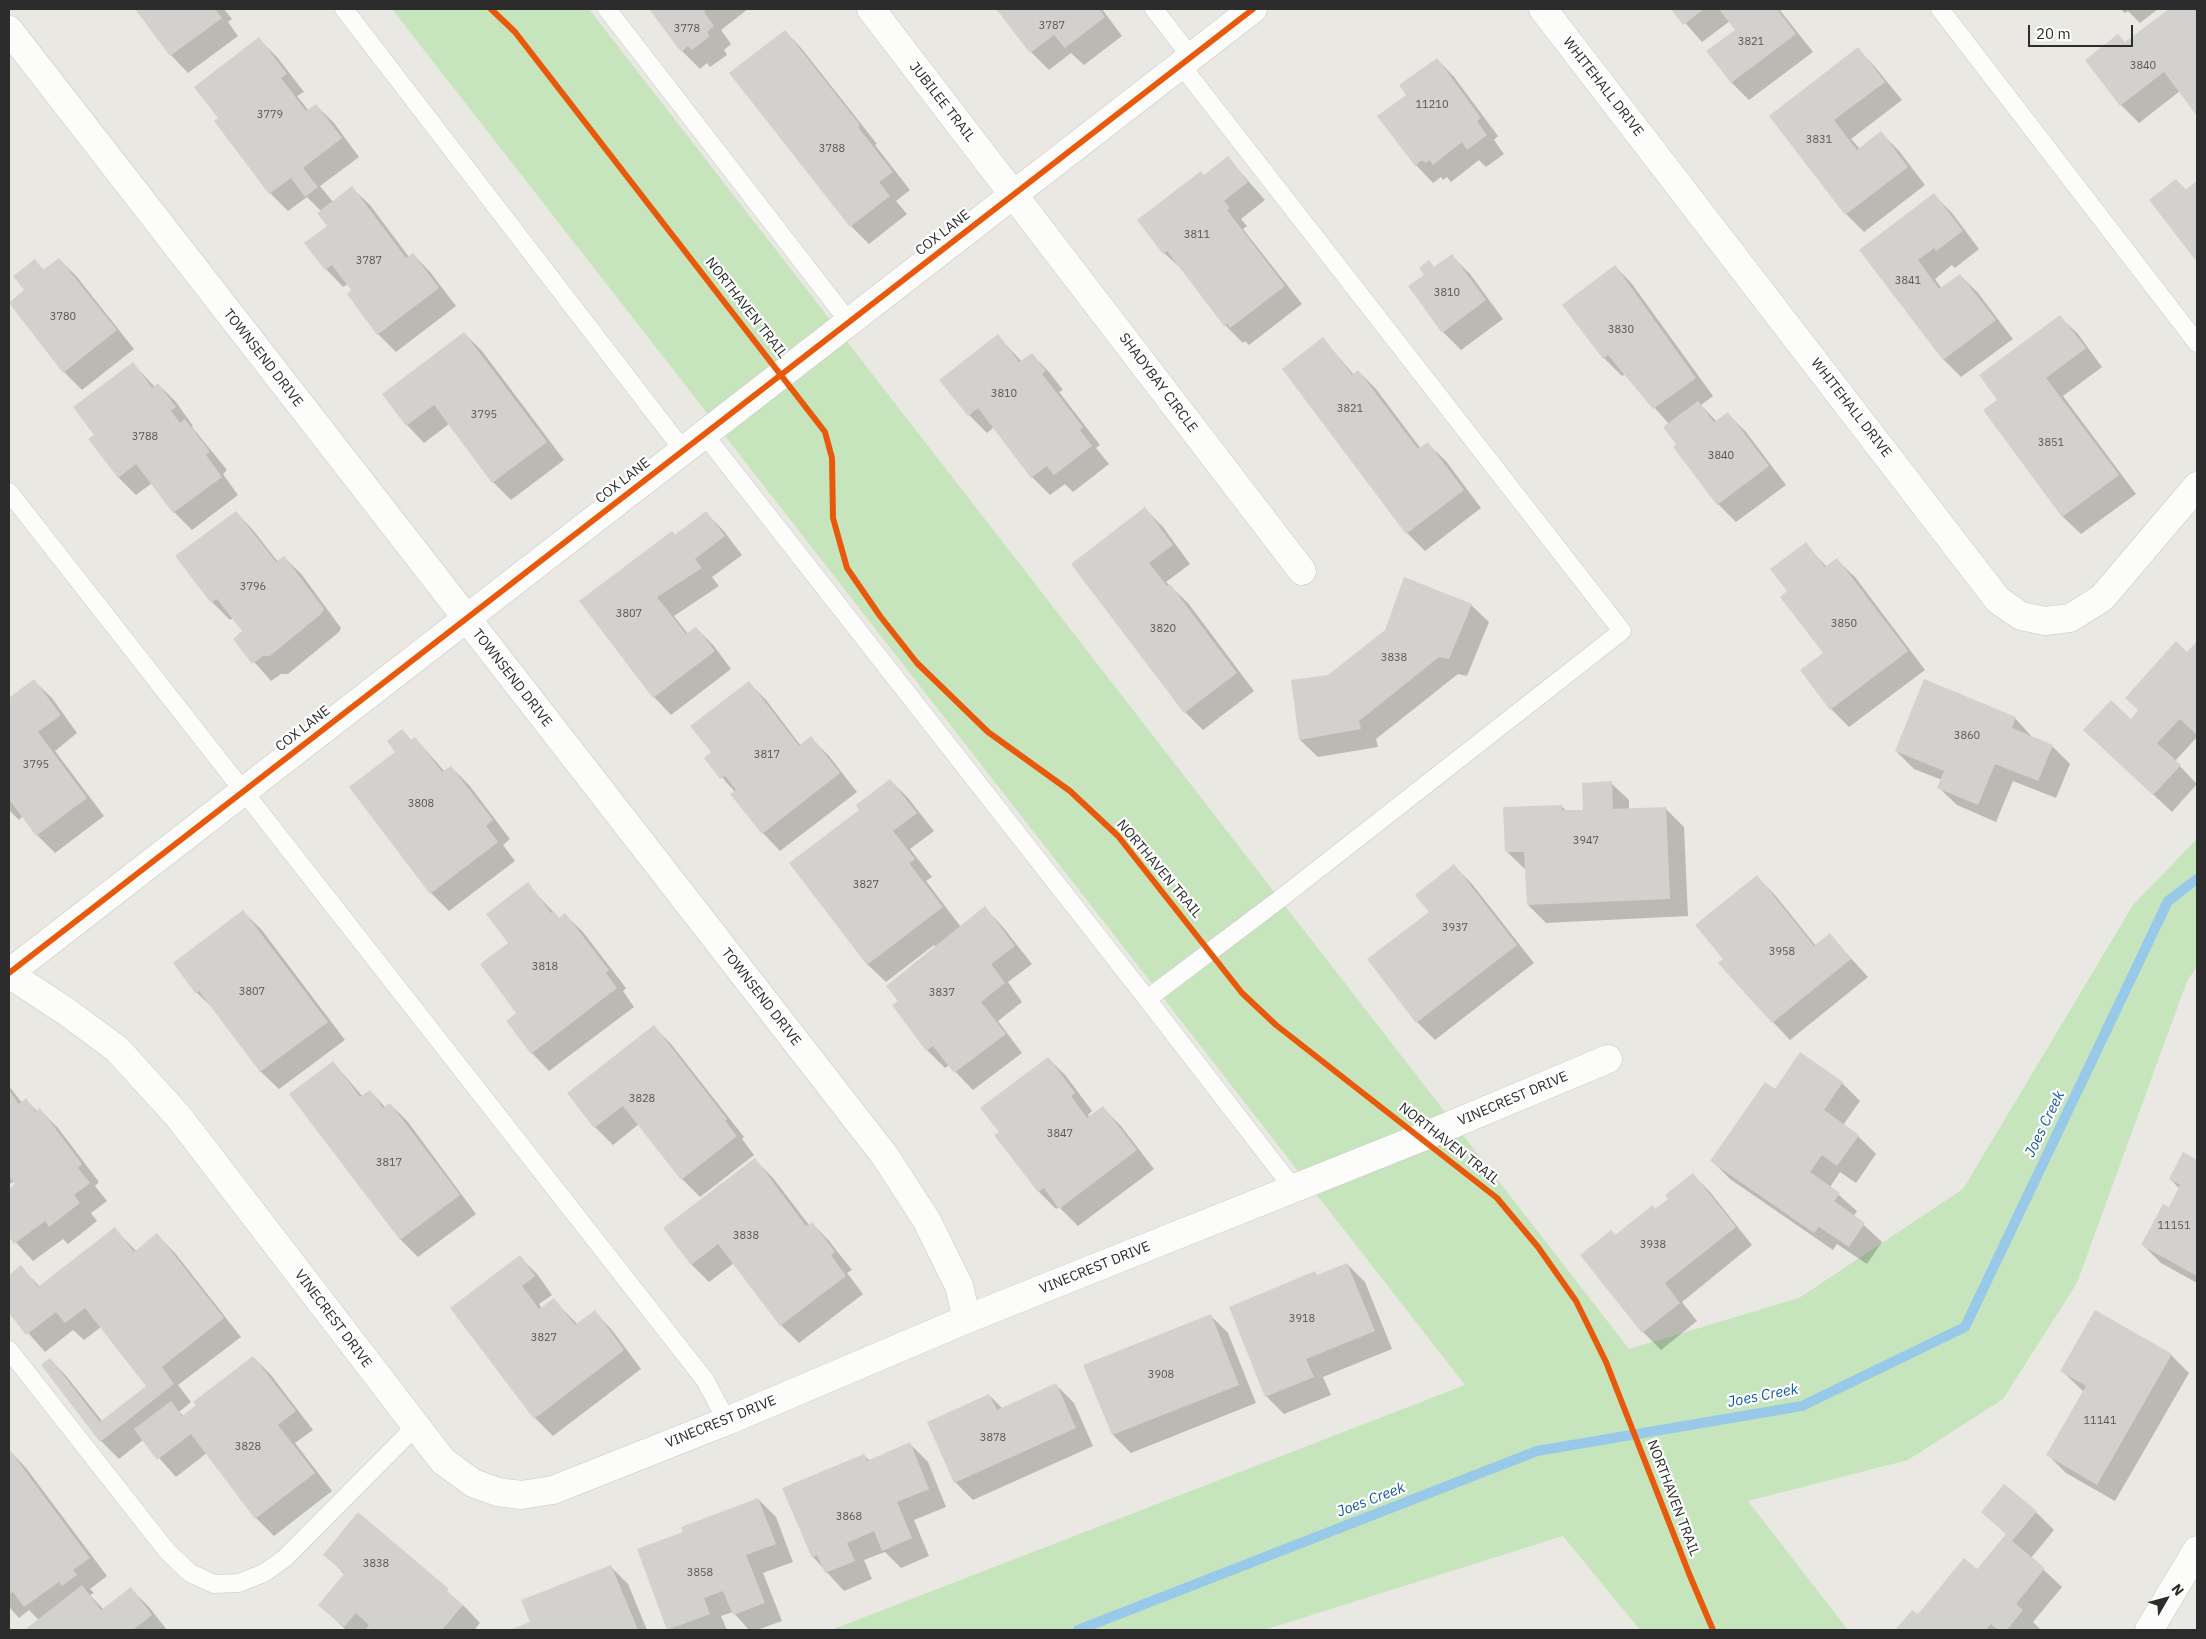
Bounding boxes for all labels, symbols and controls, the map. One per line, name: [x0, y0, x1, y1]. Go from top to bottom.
scale bar: [2031, 15, 2136, 47]
house number: 3787: [1039, 19, 1065, 33]
house number: 3778: [674, 22, 700, 36]
text: 20 m: [2036, 24, 2071, 43]
street label: WHITEHALL DRIVE: [1559, 34, 1647, 140]
house number: 3821: [1738, 35, 1764, 49]
street label: JUBILEE TRAIL: [906, 59, 978, 145]
house number: 3840: [2130, 59, 2156, 73]
house number: 11210: [1416, 98, 1448, 112]
house number: 3779: [257, 108, 283, 122]
house number: 3831: [1806, 133, 1832, 147]
house number: 3788: [819, 142, 845, 156]
street label: COX LANE: [912, 207, 974, 259]
house number: 3811: [1184, 228, 1210, 242]
house number: 3787: [356, 254, 382, 268]
street label: NORTHAVEN TRAIL: [701, 254, 791, 362]
house number: 3841: [1895, 274, 1921, 288]
house number: 3810: [1434, 286, 1460, 300]
street label: TOWNSEND DRIVE: [220, 306, 306, 410]
house number: 3780: [50, 310, 76, 324]
house number: 3830: [1608, 323, 1634, 337]
street label: SHADYBAY CIRCLE: [1115, 330, 1201, 436]
street label: WHITEHALL DRIVE: [1807, 355, 1895, 461]
house number: 3810: [991, 387, 1017, 401]
house number: 3821: [1337, 402, 1363, 416]
house number: 3795: [471, 408, 497, 422]
house number: 3788: [132, 430, 158, 444]
house number: 3851: [2038, 436, 2064, 450]
house number: 3840: [1708, 449, 1734, 463]
street label: COX LANE: [592, 455, 654, 507]
house number: 3796: [240, 580, 266, 594]
house number: 3807: [616, 607, 642, 621]
house number: 3850: [1831, 617, 1857, 631]
house number: 3820: [1150, 622, 1176, 636]
street label: TOWNSEND DRIVE: [469, 626, 555, 730]
house number: 3838: [1381, 651, 1407, 665]
street label: COX LANE: [272, 703, 334, 755]
house number: 3860: [1954, 729, 1980, 743]
house number: 3817: [754, 748, 780, 762]
house number: 3795: [23, 758, 49, 772]
house number: 3808: [408, 797, 434, 811]
street label: NORTHAVEN TRAIL: [1113, 816, 1205, 922]
house number: 3947: [1573, 834, 1599, 848]
house number: 3827: [853, 878, 879, 892]
house number: 3937: [1442, 921, 1468, 935]
street label: TOWNSEND DRIVE: [718, 945, 804, 1049]
house number: 3958: [1769, 945, 1795, 959]
house number: 3818: [532, 960, 558, 974]
house number: 3807: [239, 985, 265, 999]
house number: 3837: [929, 986, 955, 1000]
street label: VINECREST DRIVE: [1455, 1068, 1571, 1130]
water label: Joes Creek: [2021, 1088, 2069, 1160]
house number: 3828: [629, 1092, 655, 1106]
street label: NORTHAVEN TRAIL: [1395, 1099, 1503, 1189]
house number: 3847: [1047, 1127, 1073, 1141]
house number: 3817: [376, 1156, 402, 1170]
house number: 11151: [2158, 1219, 2190, 1233]
house number: 3838: [733, 1229, 759, 1243]
street label: VINECREST DRIVE: [1037, 1238, 1153, 1298]
house number: 3938: [1640, 1238, 1666, 1252]
street label: VINECREST DRIVE: [291, 1267, 375, 1371]
house number: 3918: [1289, 1312, 1315, 1326]
house number: 3827: [531, 1331, 557, 1345]
house number: 3908: [1148, 1368, 1174, 1382]
water label: Joes Creek: [1726, 1380, 1800, 1412]
street label: VINECREST DRIVE: [663, 1392, 779, 1452]
house number: 11141: [2084, 1414, 2116, 1428]
house number: 3878: [980, 1431, 1006, 1445]
street label: NORTHAVEN TRAIL: [1643, 1437, 1703, 1559]
house number: 3828: [235, 1440, 261, 1454]
water label: Joes Creek: [1334, 1479, 1408, 1521]
house number: 3868: [836, 1510, 862, 1524]
house number: 3838: [363, 1557, 389, 1571]
house number: 3858: [687, 1566, 713, 1580]
north arrow: [2141, 1574, 2191, 1624]
text: N: [2168, 1580, 2188, 1599]

